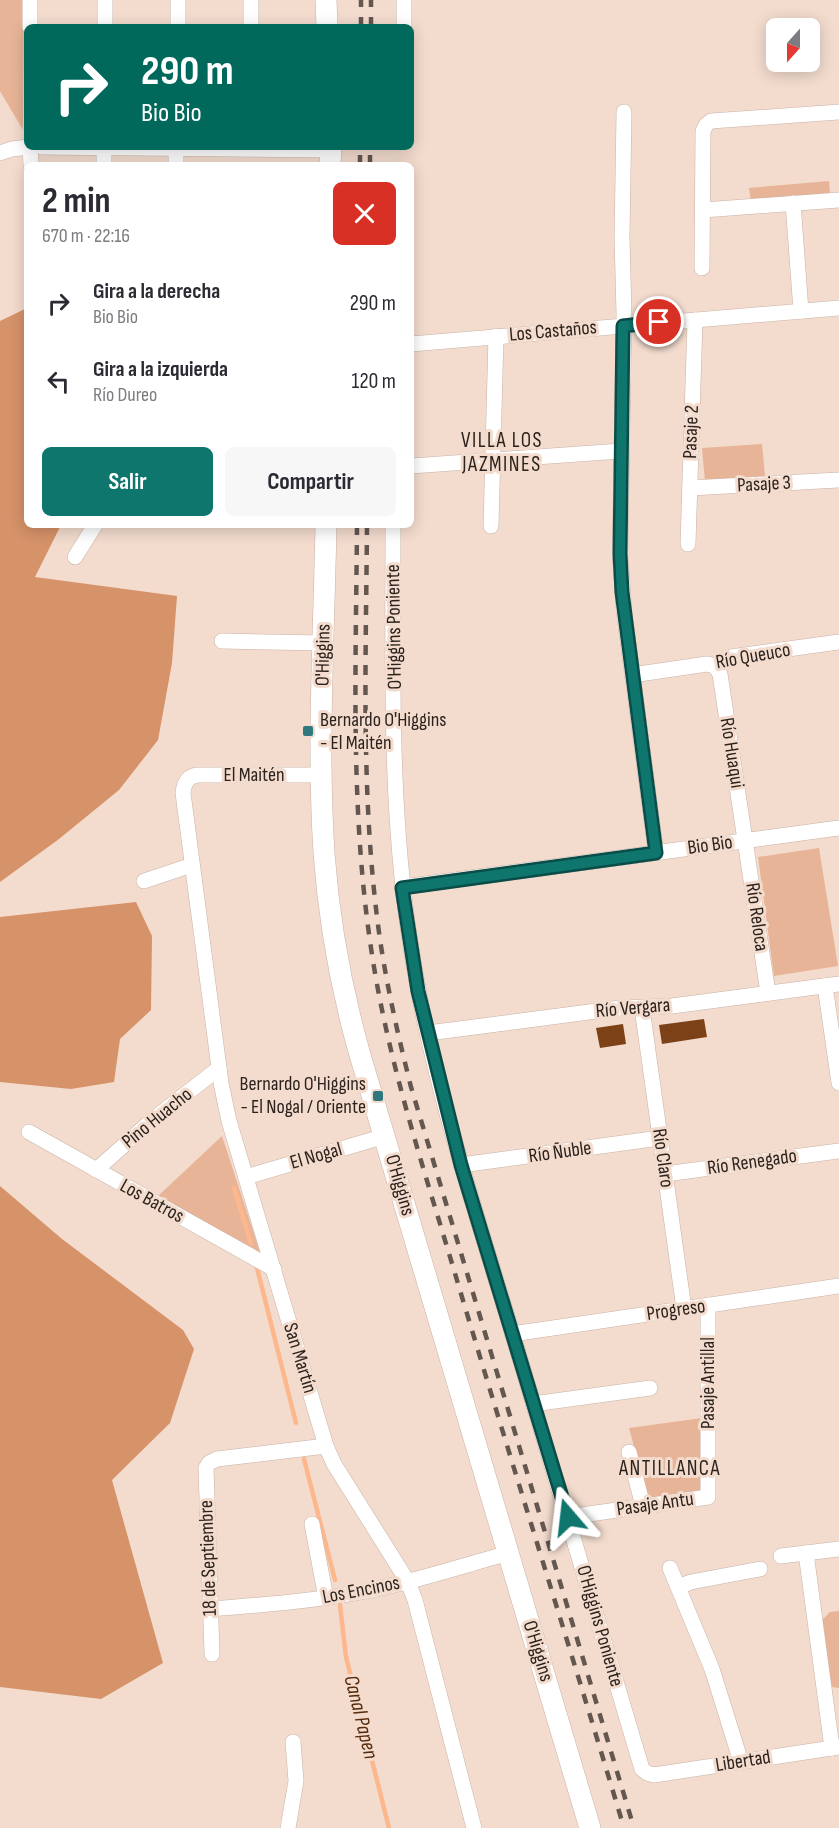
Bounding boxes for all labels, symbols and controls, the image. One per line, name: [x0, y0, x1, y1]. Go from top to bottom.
north arrow: [766, 18, 820, 72]
map controls: [766, 18, 820, 72]
text: 290 m: [141, 46, 234, 97]
icon: right: [42, 48, 120, 126]
text: Bio Bio: [141, 97, 202, 129]
text: 2 min: [42, 180, 111, 223]
button: close: [333, 182, 396, 245]
text: 670 m · 22:16: [42, 224, 130, 248]
text: Gira a la derecha: [93, 278, 220, 305]
icon: right: [42, 287, 75, 320]
text: 290 m: [350, 290, 396, 317]
pin: [633, 296, 684, 347]
text: Bio Bio: [93, 305, 138, 329]
icon: arrive: [642, 305, 675, 338]
street label: Los Castaños: [508, 315, 598, 347]
text: Gira a la izquierda: [93, 356, 228, 383]
icon: left: [42, 365, 75, 398]
text: 120 m: [352, 368, 396, 395]
text: Río Dureo: [93, 383, 157, 407]
street label: Pasaje 2: [678, 405, 704, 459]
district label: VILLA LOS JAZMINES: [461, 428, 543, 477]
button: Salir: [42, 447, 213, 516]
button: Compartir: [225, 447, 396, 516]
street label: Pasaje 3: [736, 471, 792, 497]
street label: O'Higgins Poniente: [381, 564, 407, 690]
street label: O'Higgins: [310, 624, 336, 686]
street label: Río Queuco: [714, 638, 792, 674]
place label: Bernardo O'Higgins - El Maitén: [320, 708, 446, 755]
street label: Río Huaqui: [715, 716, 749, 790]
marker: Bernardo O'Higgins - El Maitén: [301, 724, 315, 738]
street label: El Maitén: [224, 763, 284, 787]
street label: Bio Bio: [686, 830, 734, 860]
street label: Río Reloca: [740, 881, 774, 953]
street label: Río Vergara: [595, 993, 671, 1023]
place label: Bernardo O'Higgins - El Nogal / Oriente: [240, 1072, 366, 1119]
street label: Pino Huacho: [117, 1082, 197, 1154]
marker: Bernardo O'Higgins - El Nogal / Oriente: [371, 1089, 385, 1103]
street label: Río Claro: [647, 1127, 679, 1189]
street label: Río Ñuble: [527, 1136, 593, 1168]
street label: El Nogal: [287, 1137, 345, 1175]
street label: Río Renegado: [706, 1144, 798, 1180]
street label: O'Higgins: [380, 1152, 420, 1218]
street label: Los Batros: [116, 1174, 188, 1228]
street label: Progreso: [645, 1294, 707, 1326]
street label: San Martín: [278, 1320, 322, 1396]
street label: Pasaje Antillal: [696, 1337, 720, 1429]
district label: ANTILLANCA: [618, 1456, 721, 1481]
position arrow: [536, 1485, 600, 1549]
street label: Pasaje Antu: [615, 1487, 695, 1521]
street label: 18 de Septiembre: [194, 1500, 222, 1616]
street label: O'Higgins Poniente: [571, 1563, 629, 1689]
street label: Los Encinos: [320, 1571, 402, 1609]
street label: O'Higgins: [517, 1618, 559, 1684]
water label: Canal Papen: [339, 1673, 384, 1762]
street label: Libertad: [714, 1745, 772, 1777]

